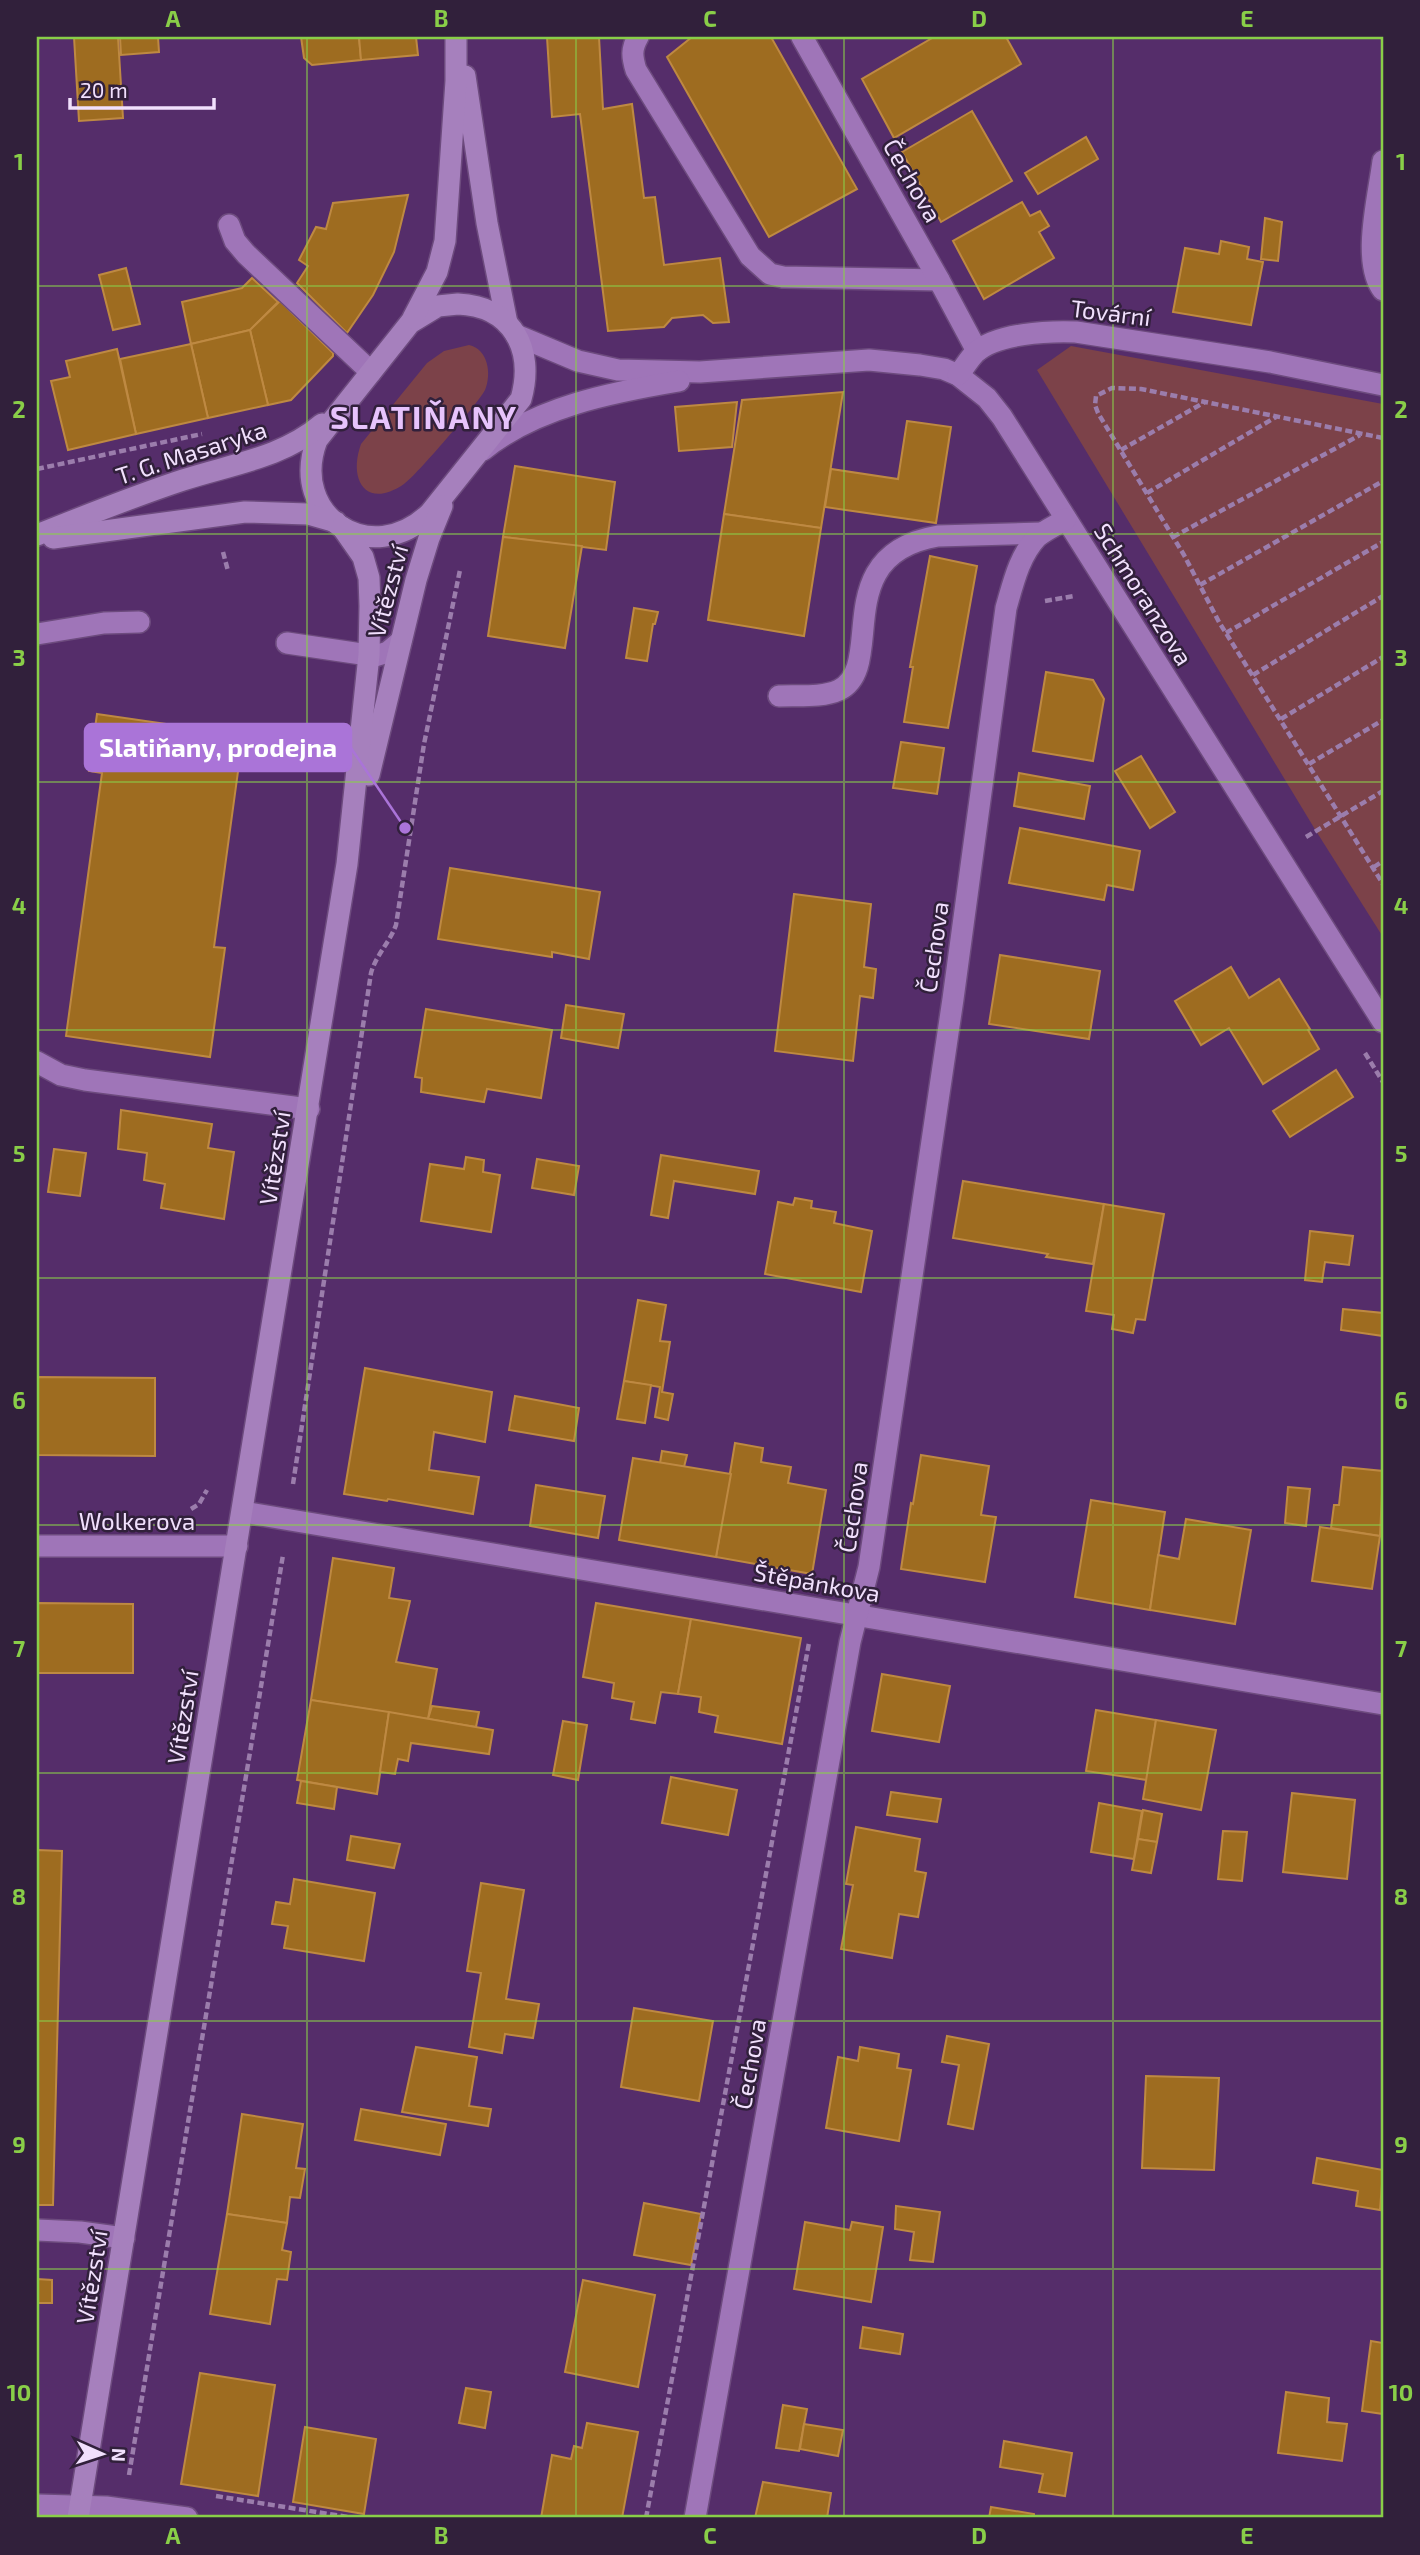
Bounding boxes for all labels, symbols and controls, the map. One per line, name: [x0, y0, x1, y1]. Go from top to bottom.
text: A: [165, 4, 181, 32]
text: B: [434, 4, 448, 32]
text: C: [703, 4, 717, 32]
text: D: [971, 4, 987, 32]
text: E: [1240, 4, 1254, 32]
scale bar: [70, 66, 214, 110]
text: 20 m: [80, 77, 128, 102]
street label: Čechova: [878, 133, 948, 227]
text: 1: [14, 147, 24, 175]
text: 1: [1396, 147, 1406, 175]
street label: Tovární: [1069, 293, 1154, 331]
text: 2: [12, 395, 26, 423]
text: 2: [1394, 395, 1408, 423]
district label: SLATIŇANY: [330, 397, 518, 435]
street label: T. G. Masaryka: [112, 414, 270, 490]
street label: Schmoranzova: [1089, 518, 1199, 670]
street label: Vítězství: [361, 540, 414, 641]
text: 3: [12, 643, 26, 671]
text: 3: [1394, 643, 1408, 671]
callout: Slatiňany, prodejna: [85, 724, 351, 771]
text: Slatiňany, prodejna: [99, 731, 337, 763]
text: 4: [12, 891, 26, 919]
text: 4: [1394, 891, 1408, 919]
street label: Čechova: [912, 900, 954, 994]
street label: Vítězství: [252, 1108, 296, 1207]
text: 5: [13, 1139, 25, 1167]
text: 5: [1395, 1139, 1407, 1167]
text: 6: [12, 1386, 26, 1414]
text: 6: [1394, 1386, 1408, 1414]
street label: Čechova: [831, 1460, 873, 1554]
street label: Wolkerova: [79, 1506, 195, 1535]
street label: Štěpánkova: [752, 1557, 882, 1607]
text: 7: [13, 1634, 25, 1662]
text: 7: [1395, 1634, 1407, 1662]
street label: Vítězství: [160, 1667, 204, 1766]
text: 8: [12, 1882, 26, 1910]
text: 8: [1394, 1882, 1408, 1910]
street label: Čechova: [727, 2016, 771, 2112]
text: 9: [12, 2130, 26, 2158]
text: 9: [1394, 2130, 1408, 2158]
street label: Vítězství: [69, 2227, 113, 2326]
text: 10: [7, 2378, 31, 2406]
text: 10: [1389, 2378, 1413, 2406]
north arrow: [66, 2418, 136, 2488]
text: N: [108, 2447, 131, 2462]
text: A: [165, 2521, 181, 2549]
text: B: [434, 2521, 448, 2549]
text: C: [703, 2521, 717, 2549]
text: D: [971, 2521, 987, 2549]
text: E: [1240, 2521, 1254, 2549]

